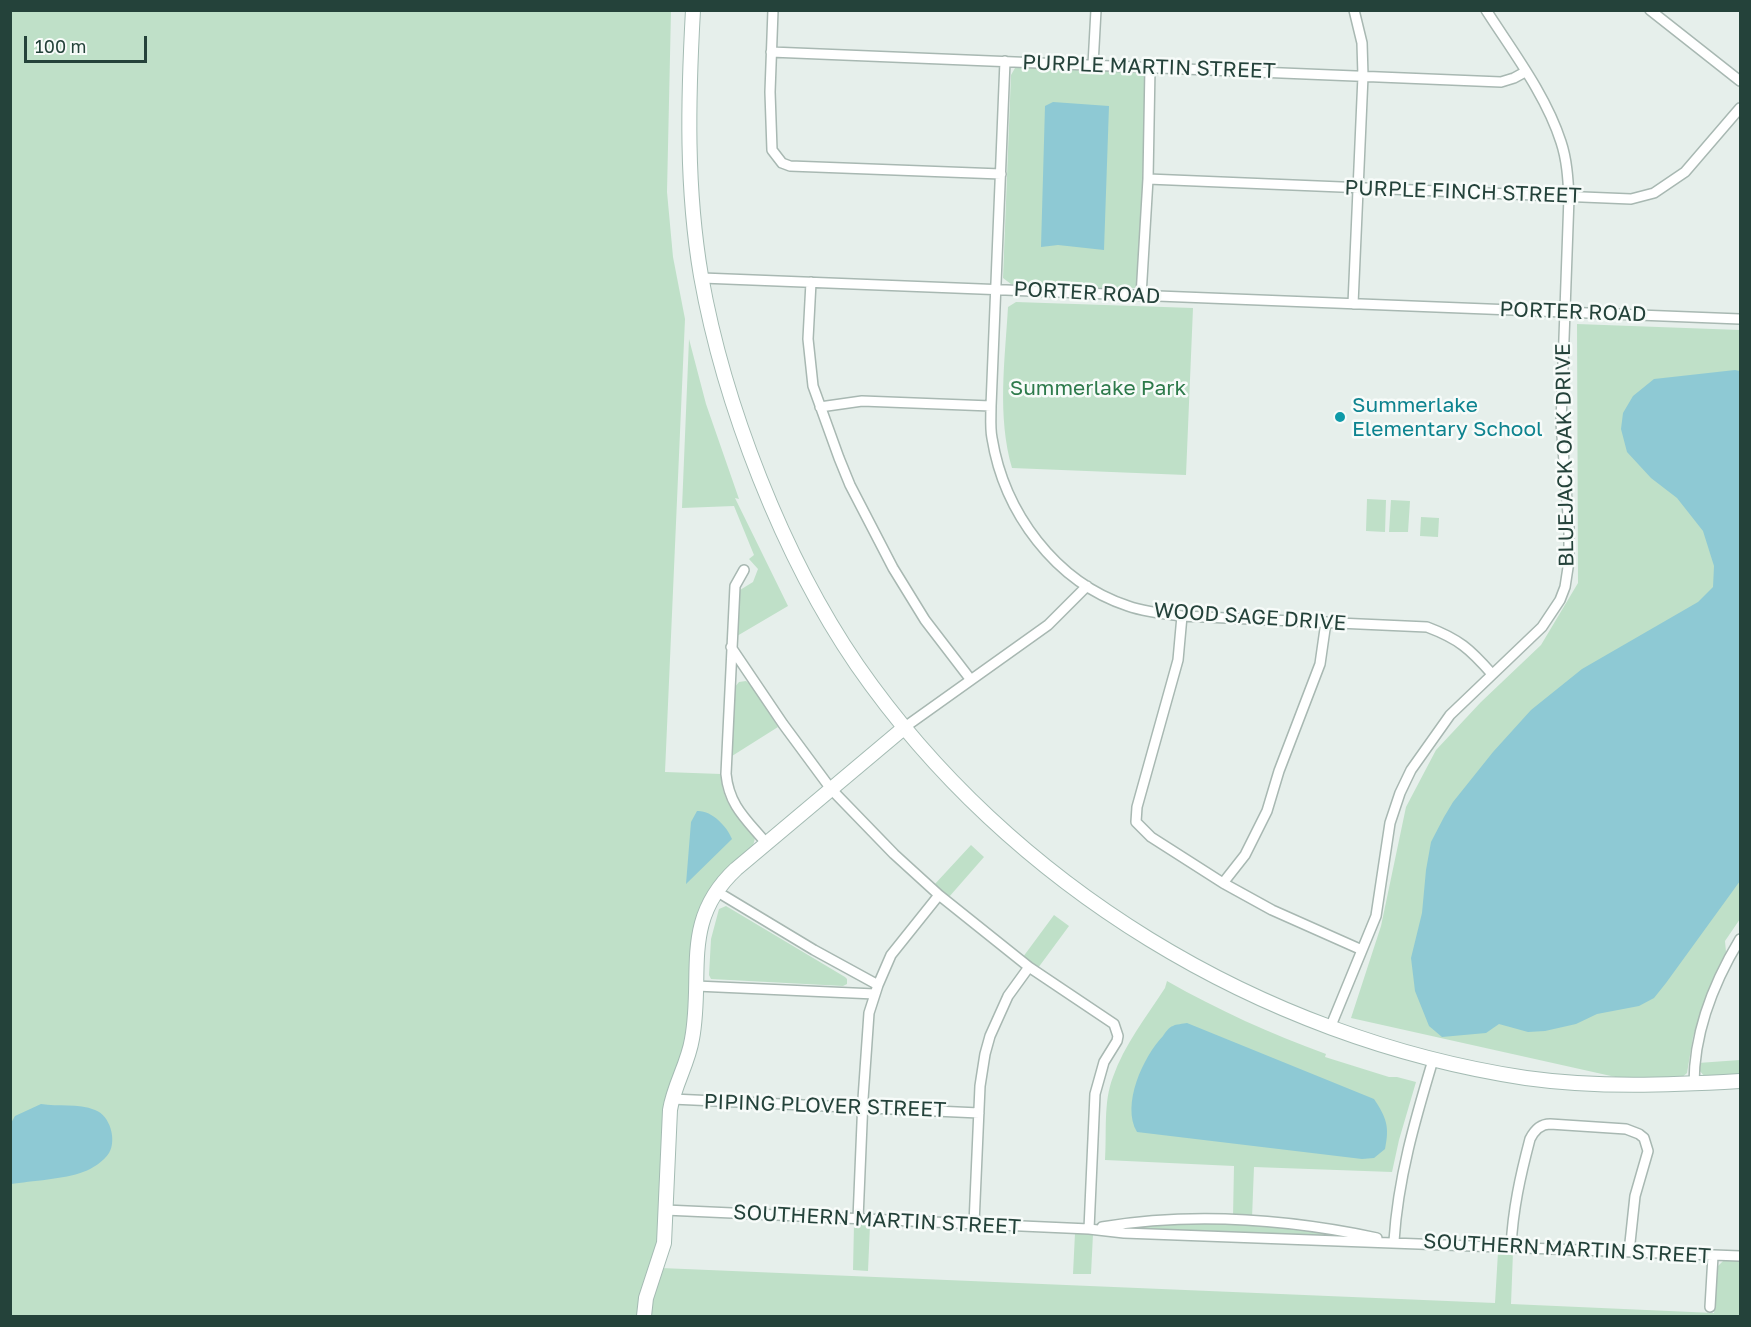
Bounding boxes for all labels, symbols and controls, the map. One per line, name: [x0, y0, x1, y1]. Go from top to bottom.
scale bar: [27, 24, 150, 62]
text: 100 m: [35, 35, 86, 57]
street label: PURPLE MARTIN STREET: [1022, 50, 1276, 84]
street label: PURPLE FINCH STREET: [1344, 175, 1582, 209]
street label: PORTER ROAD: [1013, 277, 1161, 309]
street label: PORTER ROAD: [1499, 297, 1647, 327]
street label: BLUEJACK OAK DRIVE: [1550, 343, 1580, 567]
park label: Summerlake Park: [1010, 375, 1186, 401]
place label: Summerlake Elementary School: [1352, 392, 1543, 442]
marker: Summerlake Elementary School: [1333, 410, 1347, 424]
street label: WOOD SAGE DRIVE: [1153, 598, 1347, 636]
street label: PIPING PLOVER STREET: [703, 1089, 947, 1123]
street label: SOUTHERN MARTIN STREET: [733, 1200, 1021, 1240]
street label: SOUTHERN MARTIN STREET: [1423, 1229, 1711, 1269]

